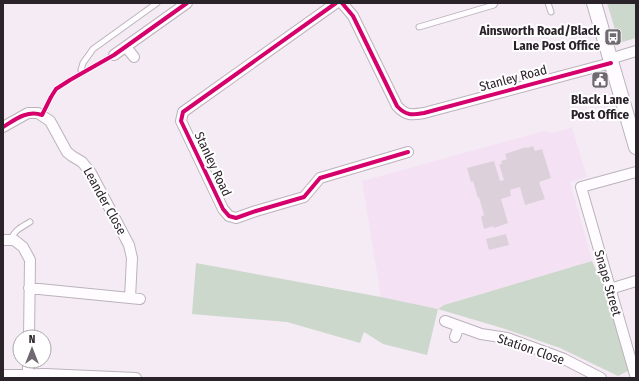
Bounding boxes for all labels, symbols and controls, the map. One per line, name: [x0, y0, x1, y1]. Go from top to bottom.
place label: Ainsworth Road/Black Lane Post Office: [478, 23, 600, 53]
bus stop icon: Ainsworth Road/Black Lane Post Office: [603, 27, 623, 47]
street label: Stanley Road: [478, 62, 548, 94]
public building icon: Black Lane Post Office: [590, 70, 610, 90]
place label: Black Lane Post Office: [571, 92, 629, 122]
street label: Stanley Road: [192, 129, 234, 199]
street label: Leander Close: [80, 165, 130, 237]
street label: Snape Street: [591, 248, 625, 318]
north arrow: [12, 329, 52, 369]
street label: Station Close: [496, 331, 566, 367]
text: N: [29, 333, 35, 346]

